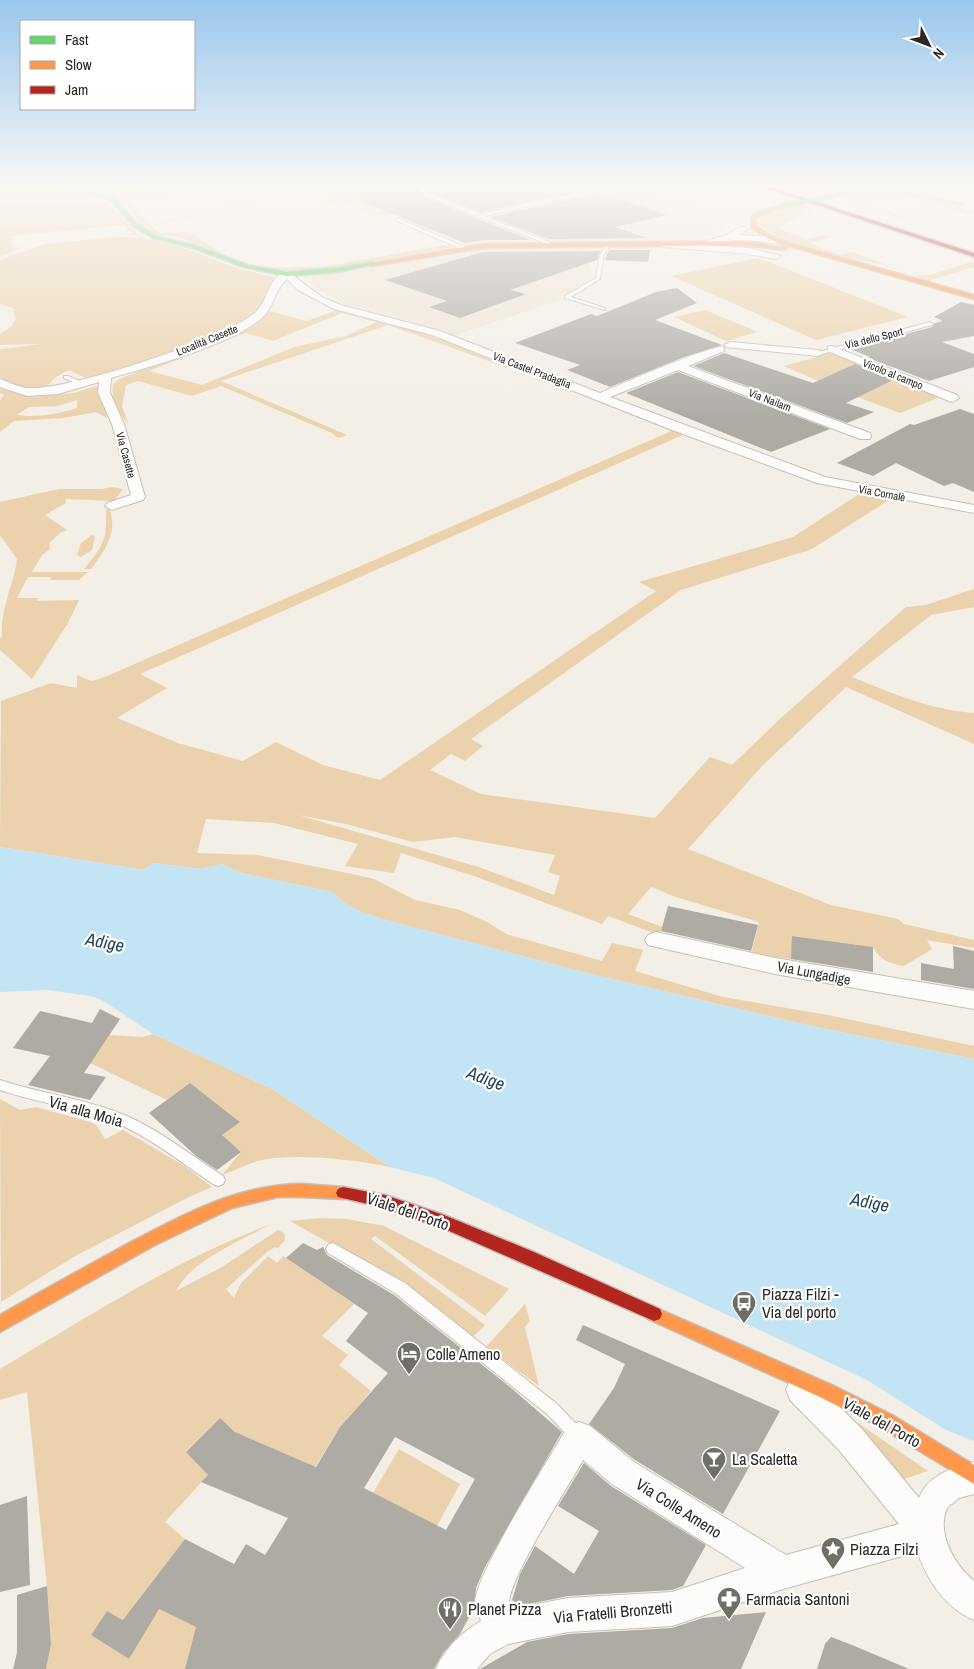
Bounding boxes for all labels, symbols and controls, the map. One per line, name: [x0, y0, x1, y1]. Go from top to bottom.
legend: [20, 20, 195, 110]
north arrow: [904, 20, 954, 70]
text: Fast: [65, 29, 89, 50]
text: N: [929, 45, 948, 63]
text: Slow: [65, 54, 92, 75]
text: Jam: [65, 79, 88, 100]
street label: Località Casette: [174, 321, 240, 359]
street label: Via dello Sport: [844, 324, 905, 352]
street label: Via Castel Pradaglia: [491, 349, 573, 391]
street label: Vicolo al campo: [861, 356, 925, 392]
street label: Via Nailam: [747, 385, 793, 415]
street label: Via Casette: [113, 430, 139, 480]
street label: Via Cornalè: [857, 482, 907, 504]
water label: Adige: [83, 926, 126, 958]
street label: Via Lungadige: [776, 957, 852, 989]
water label: Adige: [463, 1059, 508, 1096]
street label: Via alla Moia: [46, 1090, 126, 1132]
water label: Adige: [848, 1186, 891, 1218]
street label: Viale del Porto: [364, 1187, 452, 1235]
place label: Piazza Filzi - Via del porto: [762, 1283, 839, 1323]
bus stop icon: Piazza Filzi - Via del porto: [731, 1290, 757, 1324]
hotel icon: Colle Ameno: [396, 1341, 422, 1375]
place label: Colle Ameno: [426, 1343, 500, 1365]
street label: Viale del Porto: [839, 1392, 925, 1452]
bar icon: La Scaletta: [701, 1446, 727, 1480]
place label: La Scaletta: [732, 1448, 798, 1470]
street label: Via Colle Ameno: [632, 1473, 726, 1543]
place icon: Piazza Filzi: [820, 1536, 846, 1570]
place label: Piazza Filzi: [850, 1538, 919, 1560]
pharmacy icon: Farmacia Santoni: [716, 1586, 742, 1620]
place label: Farmacia Santoni: [746, 1588, 850, 1610]
restaurant icon: Planet Pizza: [437, 1596, 463, 1630]
street label: Via Fratelli Bronzetti: [553, 1596, 673, 1628]
place label: Planet Pizza: [468, 1598, 542, 1620]

